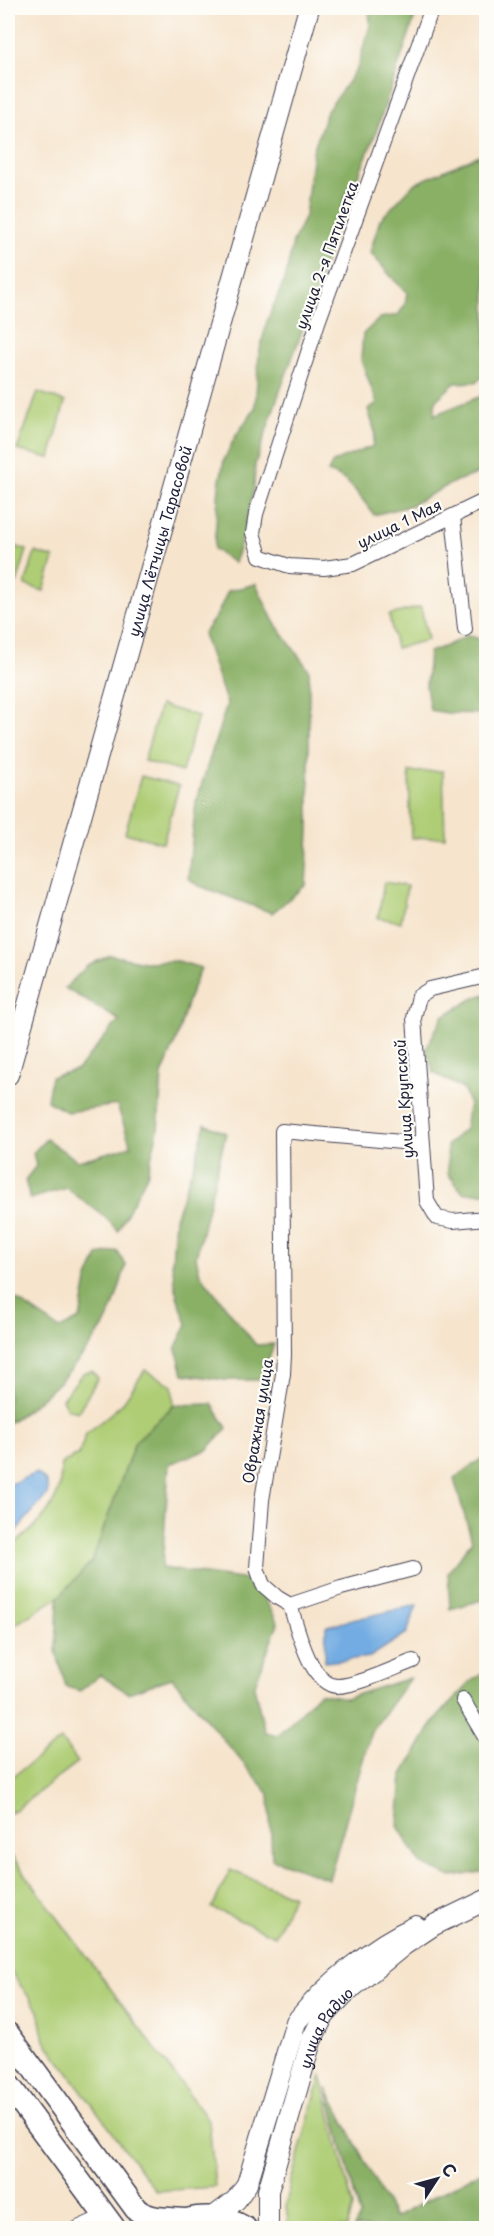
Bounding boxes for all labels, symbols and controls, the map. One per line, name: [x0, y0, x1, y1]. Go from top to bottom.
street label: улица 2-я Пятилетка: [289, 177, 364, 332]
street label: улица Лётчицы Тарасовой: [121, 443, 197, 639]
street label: улица 1 Мая: [353, 493, 445, 553]
street label: улица Крупской: [387, 1039, 419, 1159]
street label: Овражная улица: [236, 1356, 278, 1485]
street label: улица Радио: [292, 1980, 357, 2071]
north arrow: [407, 2149, 467, 2209]
text: С: [437, 2158, 463, 2182]

